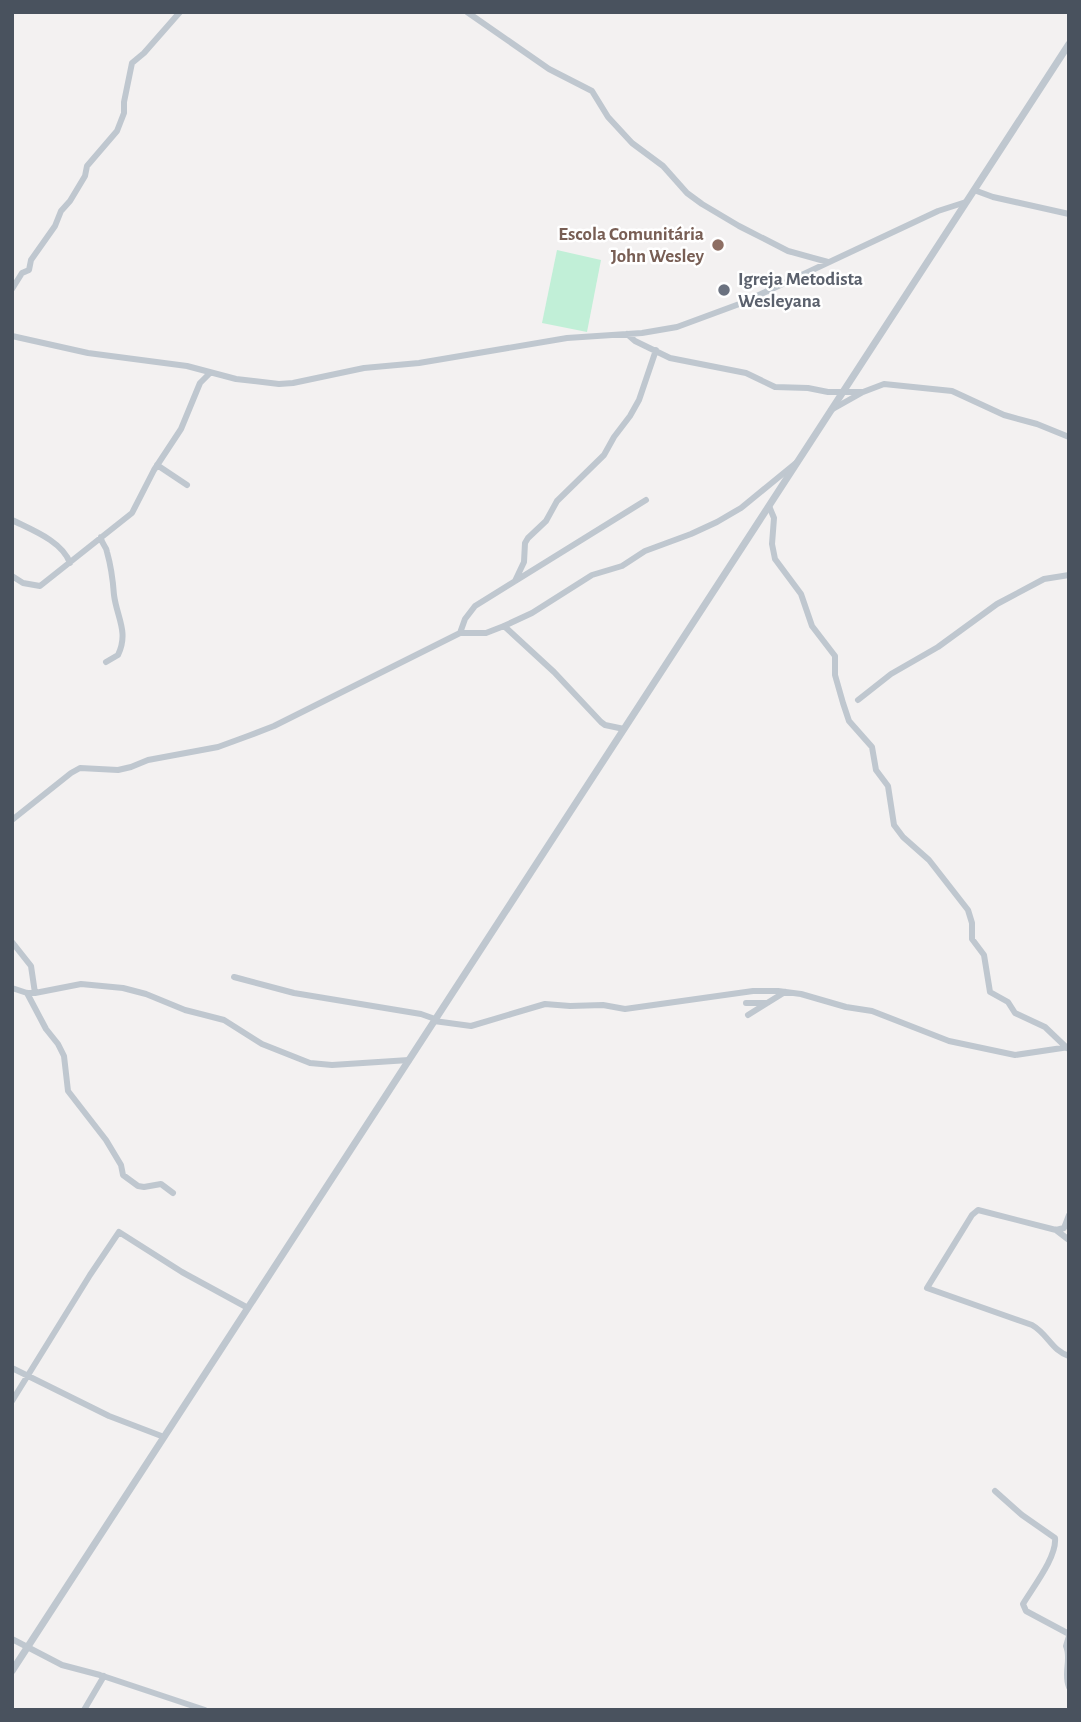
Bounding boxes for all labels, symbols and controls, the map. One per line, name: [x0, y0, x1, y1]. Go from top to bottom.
place label: Escola Comunitária John Wesley: [558, 225, 705, 266]
marker: Escola Comunitária John Wesley: [710, 237, 726, 253]
place label: Igreja Metodista Wesleyana: [738, 270, 863, 311]
marker: Igreja Metodista Wesleyana: [716, 282, 732, 298]

